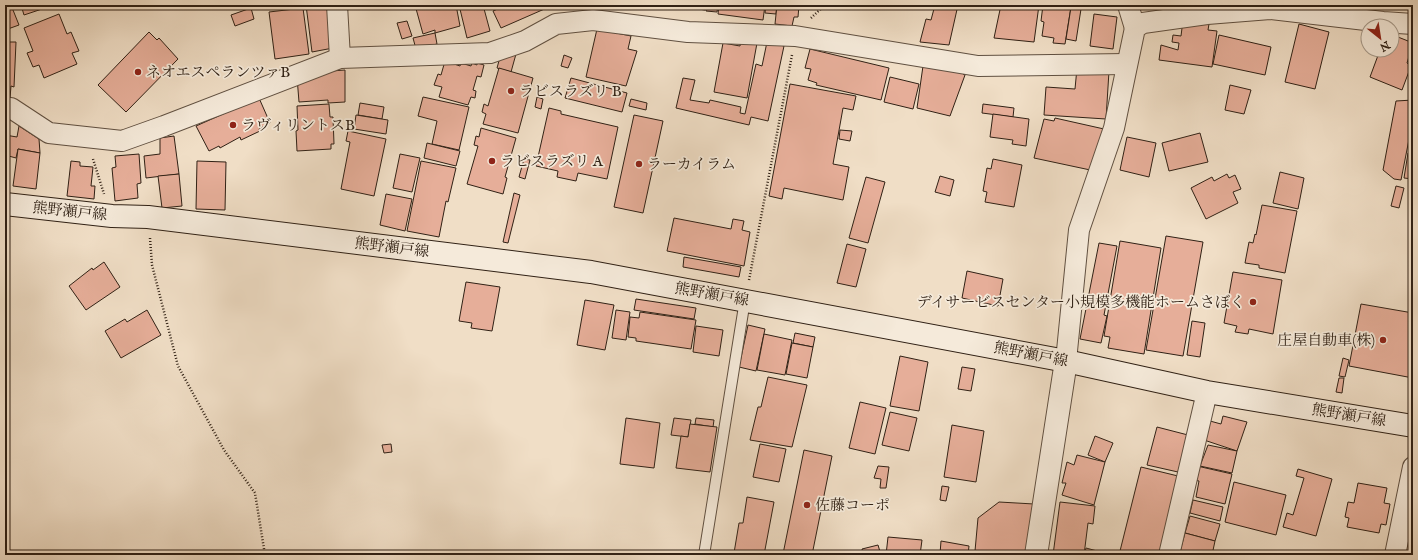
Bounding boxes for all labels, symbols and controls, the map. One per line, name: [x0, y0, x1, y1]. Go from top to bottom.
north arrow: [1360, 18, 1400, 58]
text: N: [1376, 37, 1393, 54]
place label: ネオエスペランツァB: [146, 63, 290, 82]
marker: ネオエスペランツァB: [133, 67, 143, 77]
place label: ラビスラズリ B: [519, 82, 622, 101]
marker: ラビスラズリ B: [506, 86, 516, 96]
place label: ラヴィリントスB: [241, 116, 355, 135]
marker: ラヴィリントスB: [228, 120, 238, 130]
place label: ラビスラズリ A: [500, 152, 604, 171]
place label: ラーカイラム: [647, 155, 736, 174]
marker: ラビスラズリ A: [487, 156, 497, 166]
marker: ラーカイラム: [634, 159, 644, 169]
street label: 熊野瀬戸線: [32, 198, 108, 225]
street label: 熊野瀬戸線: [354, 233, 430, 261]
street label: 熊野瀬戸線: [673, 279, 751, 310]
place label: デイサービスセンター小規模多機能ホームさぼく: [917, 293, 1245, 312]
marker: デイサービスセンター小規模多機能ホームさぼく: [1248, 297, 1258, 307]
place label: 庄屋自動車(株): [1277, 331, 1375, 350]
marker: 庄屋自動車(株): [1378, 335, 1388, 345]
street label: 熊野瀬戸線: [992, 338, 1070, 371]
street label: 熊野瀬戸線: [1310, 400, 1387, 431]
place label: 佐藤コーポ: [815, 496, 890, 515]
marker: 佐藤コーポ: [802, 500, 812, 510]

